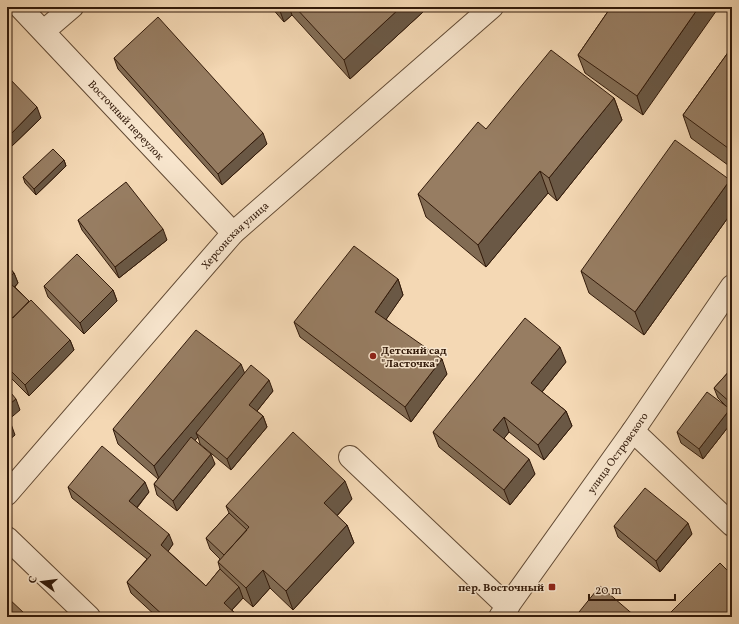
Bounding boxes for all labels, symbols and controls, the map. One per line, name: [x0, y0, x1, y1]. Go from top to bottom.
street label: Восточный переулок: [84, 78, 167, 164]
street label: Херсонская улица: [199, 199, 273, 273]
place label: Детский сад "Ласточка": [381, 344, 447, 372]
marker: Детский сад "Ласточка": [368, 351, 378, 361]
street label: улица Островского: [585, 410, 653, 497]
north arrow: [22, 562, 62, 602]
text: С: [26, 575, 42, 585]
scale bar: [589, 576, 675, 602]
place label: пер. Восточный: [458, 581, 544, 596]
marker: пер. Восточный: [547, 582, 557, 592]
text: 20 m: [595, 583, 622, 599]

